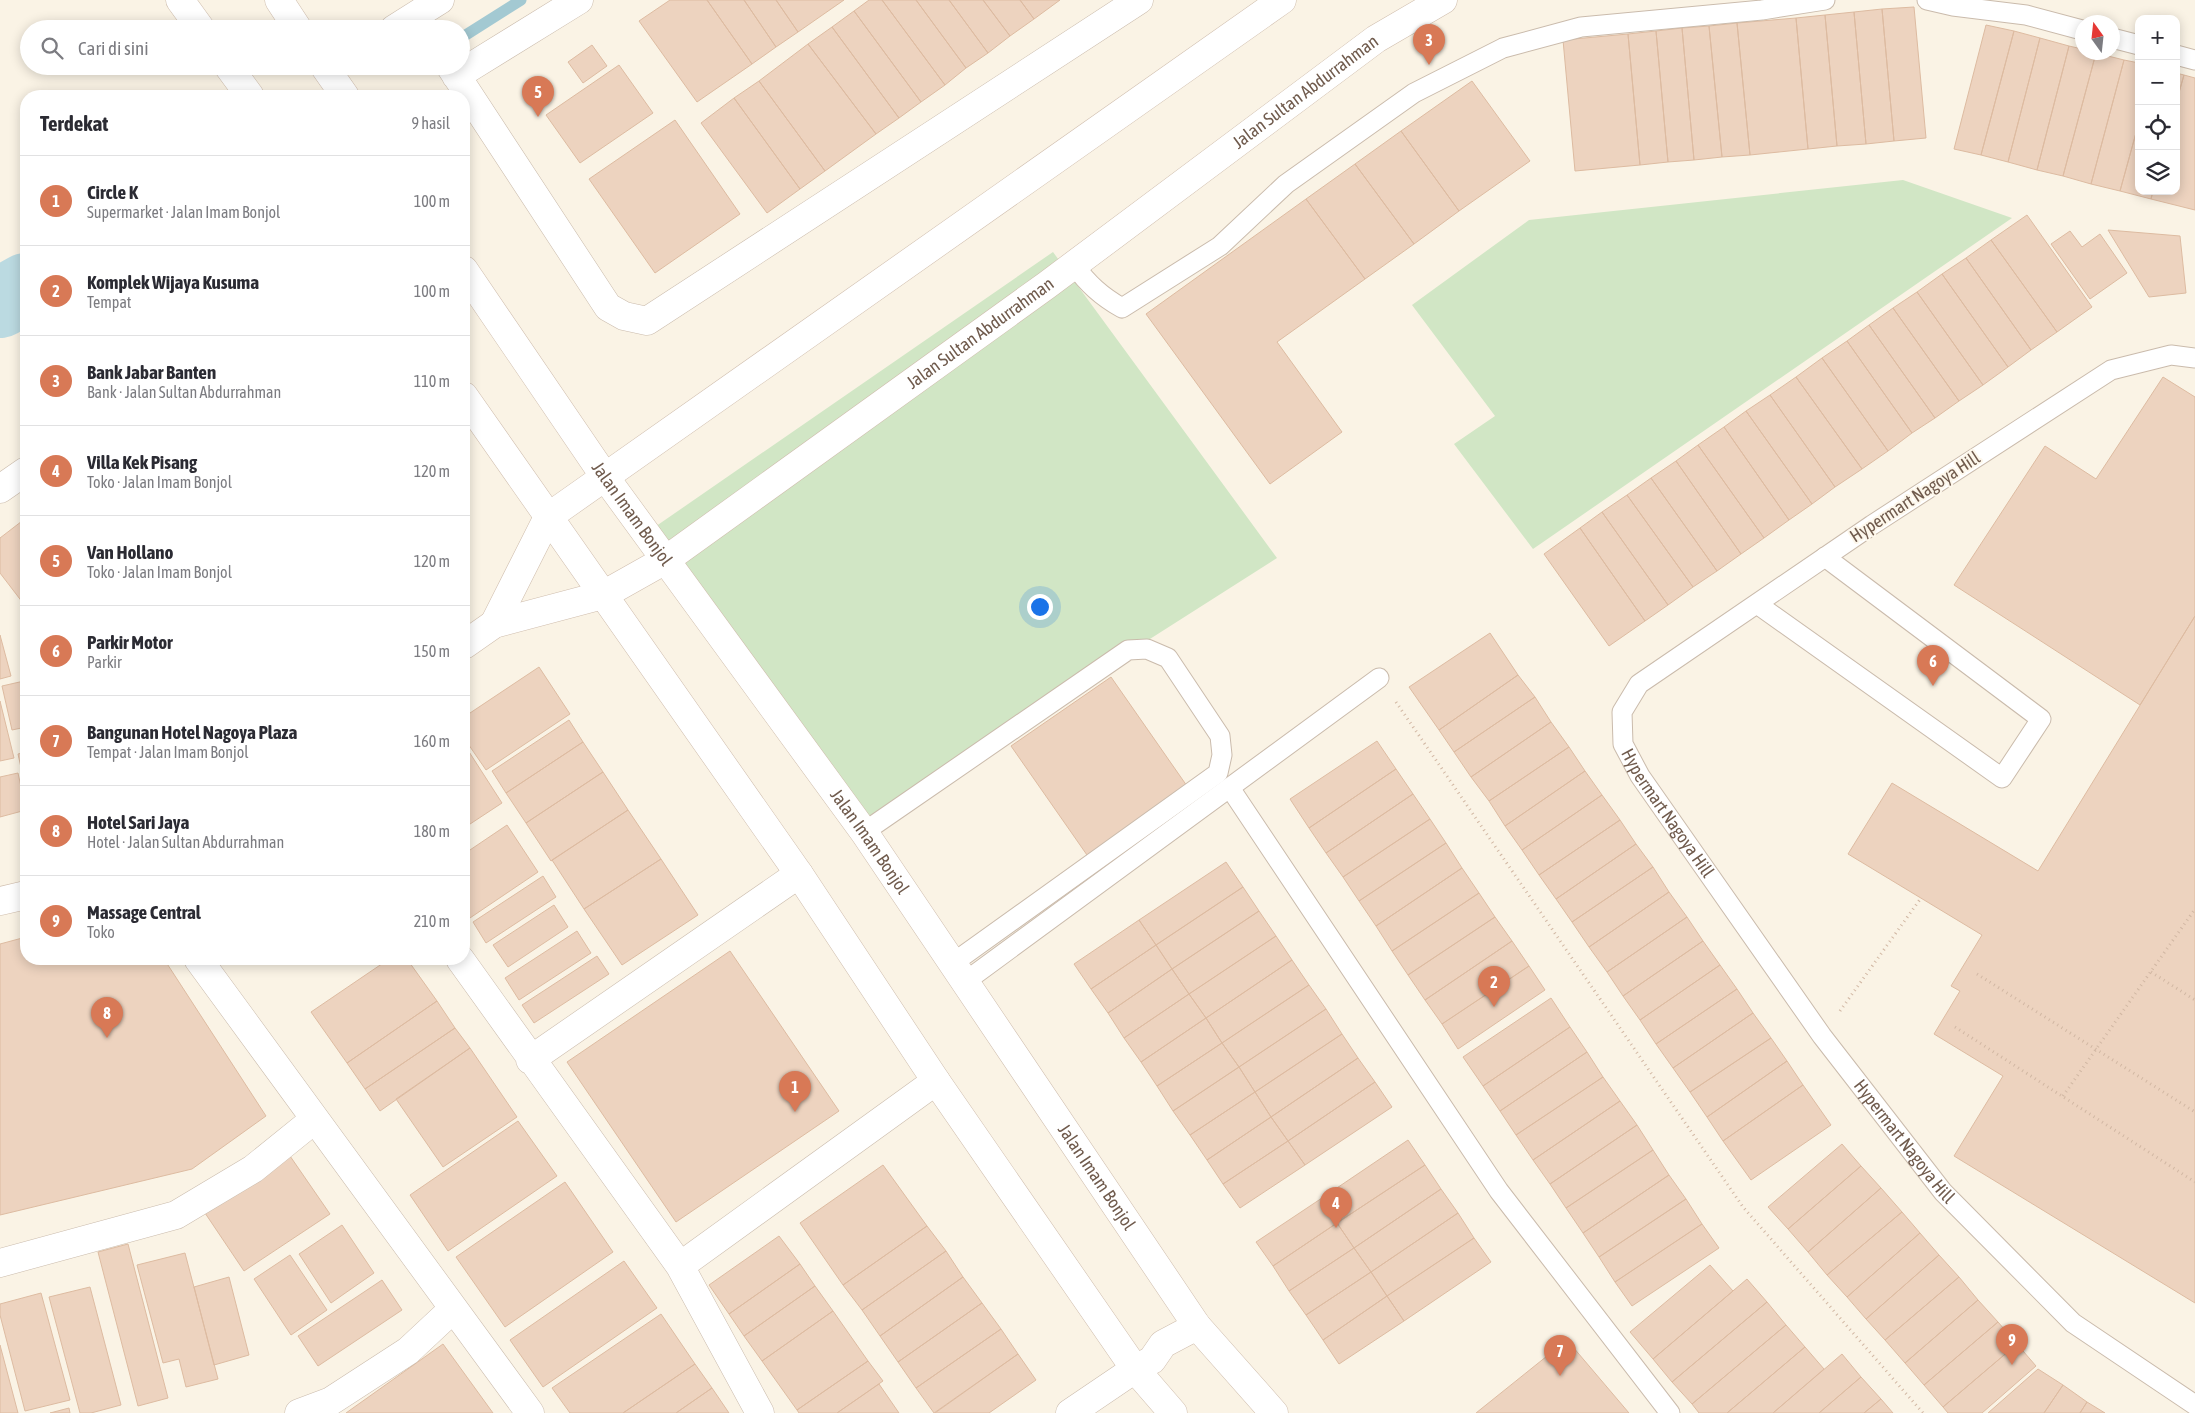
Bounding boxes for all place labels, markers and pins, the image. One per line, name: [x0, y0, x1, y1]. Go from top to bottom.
pin: 3: [1413, 24, 1445, 65]
pin: 5: [522, 76, 554, 117]
pin: 6: [1917, 645, 1949, 686]
pin: 2: [1478, 966, 1510, 1007]
pin: 8: [91, 997, 123, 1038]
pin: 1: [779, 1071, 811, 1112]
pin: 4: [1320, 1187, 1352, 1228]
pin: 9: [1996, 1324, 2028, 1365]
pin: 7: [1544, 1335, 1576, 1376]

